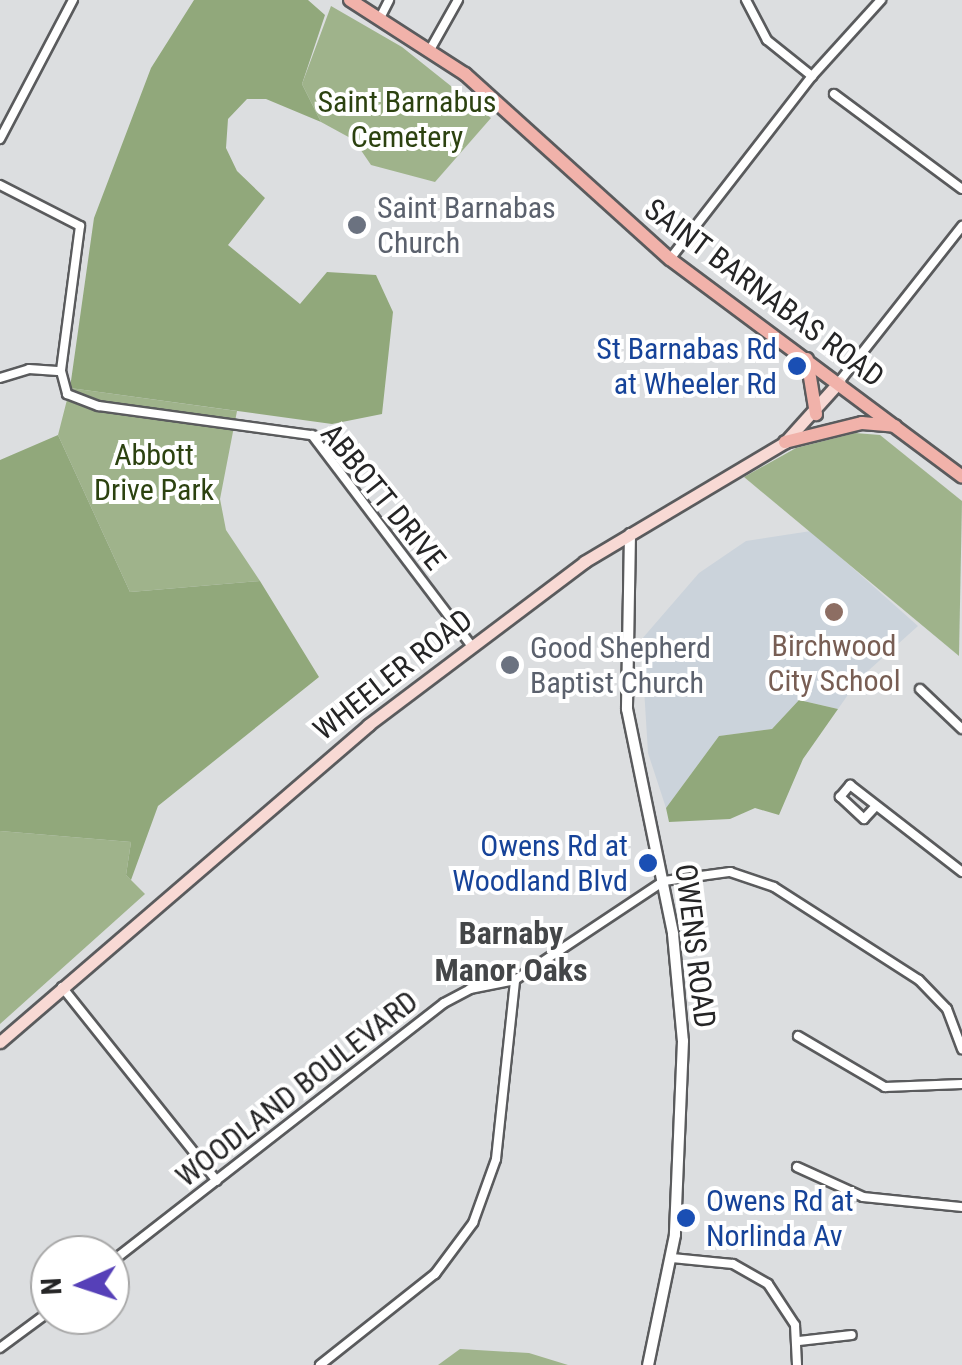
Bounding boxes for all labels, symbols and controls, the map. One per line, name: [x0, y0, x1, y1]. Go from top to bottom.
park label: Saint Barnabus Cemetery: [318, 84, 496, 154]
place label: Saint Barnabas Church: [377, 190, 556, 260]
street label: SAINT BARNABAS ROAD: [637, 191, 891, 395]
marker: Saint Barnabas Church: [346, 214, 368, 236]
place label: St Barnabas Rd at Wheeler Rd: [596, 331, 777, 402]
marker: St Barnabas Rd at Wheeler Rd: [786, 355, 808, 377]
street label: ABBOTT DRIVE: [313, 416, 453, 578]
park label: Abbott Drive Park: [94, 437, 214, 508]
marker: Birchwood City School: [823, 601, 845, 623]
street label: WHEELER ROAD: [307, 602, 479, 748]
place label: Birchwood City School: [767, 628, 901, 698]
place label: Good Shepherd Baptist Church: [530, 630, 711, 700]
marker: Good Shepherd Baptist Church: [499, 654, 521, 676]
place label: Owens Rd at Woodland Blvd: [452, 828, 628, 898]
marker: Owens Rd at Woodland Blvd: [637, 852, 659, 874]
street label: OWENS ROAD: [667, 862, 723, 1030]
district label: Barnaby Manor Oaks: [434, 915, 588, 990]
street label: WOODLAND BOULEVARD: [169, 983, 425, 1195]
place label: Owens Rd at Norlinda Av: [706, 1183, 854, 1254]
marker: Owens Rd at Norlinda Av: [675, 1207, 697, 1229]
north arrow: [30, 1235, 130, 1335]
text: N: [35, 1277, 68, 1296]

